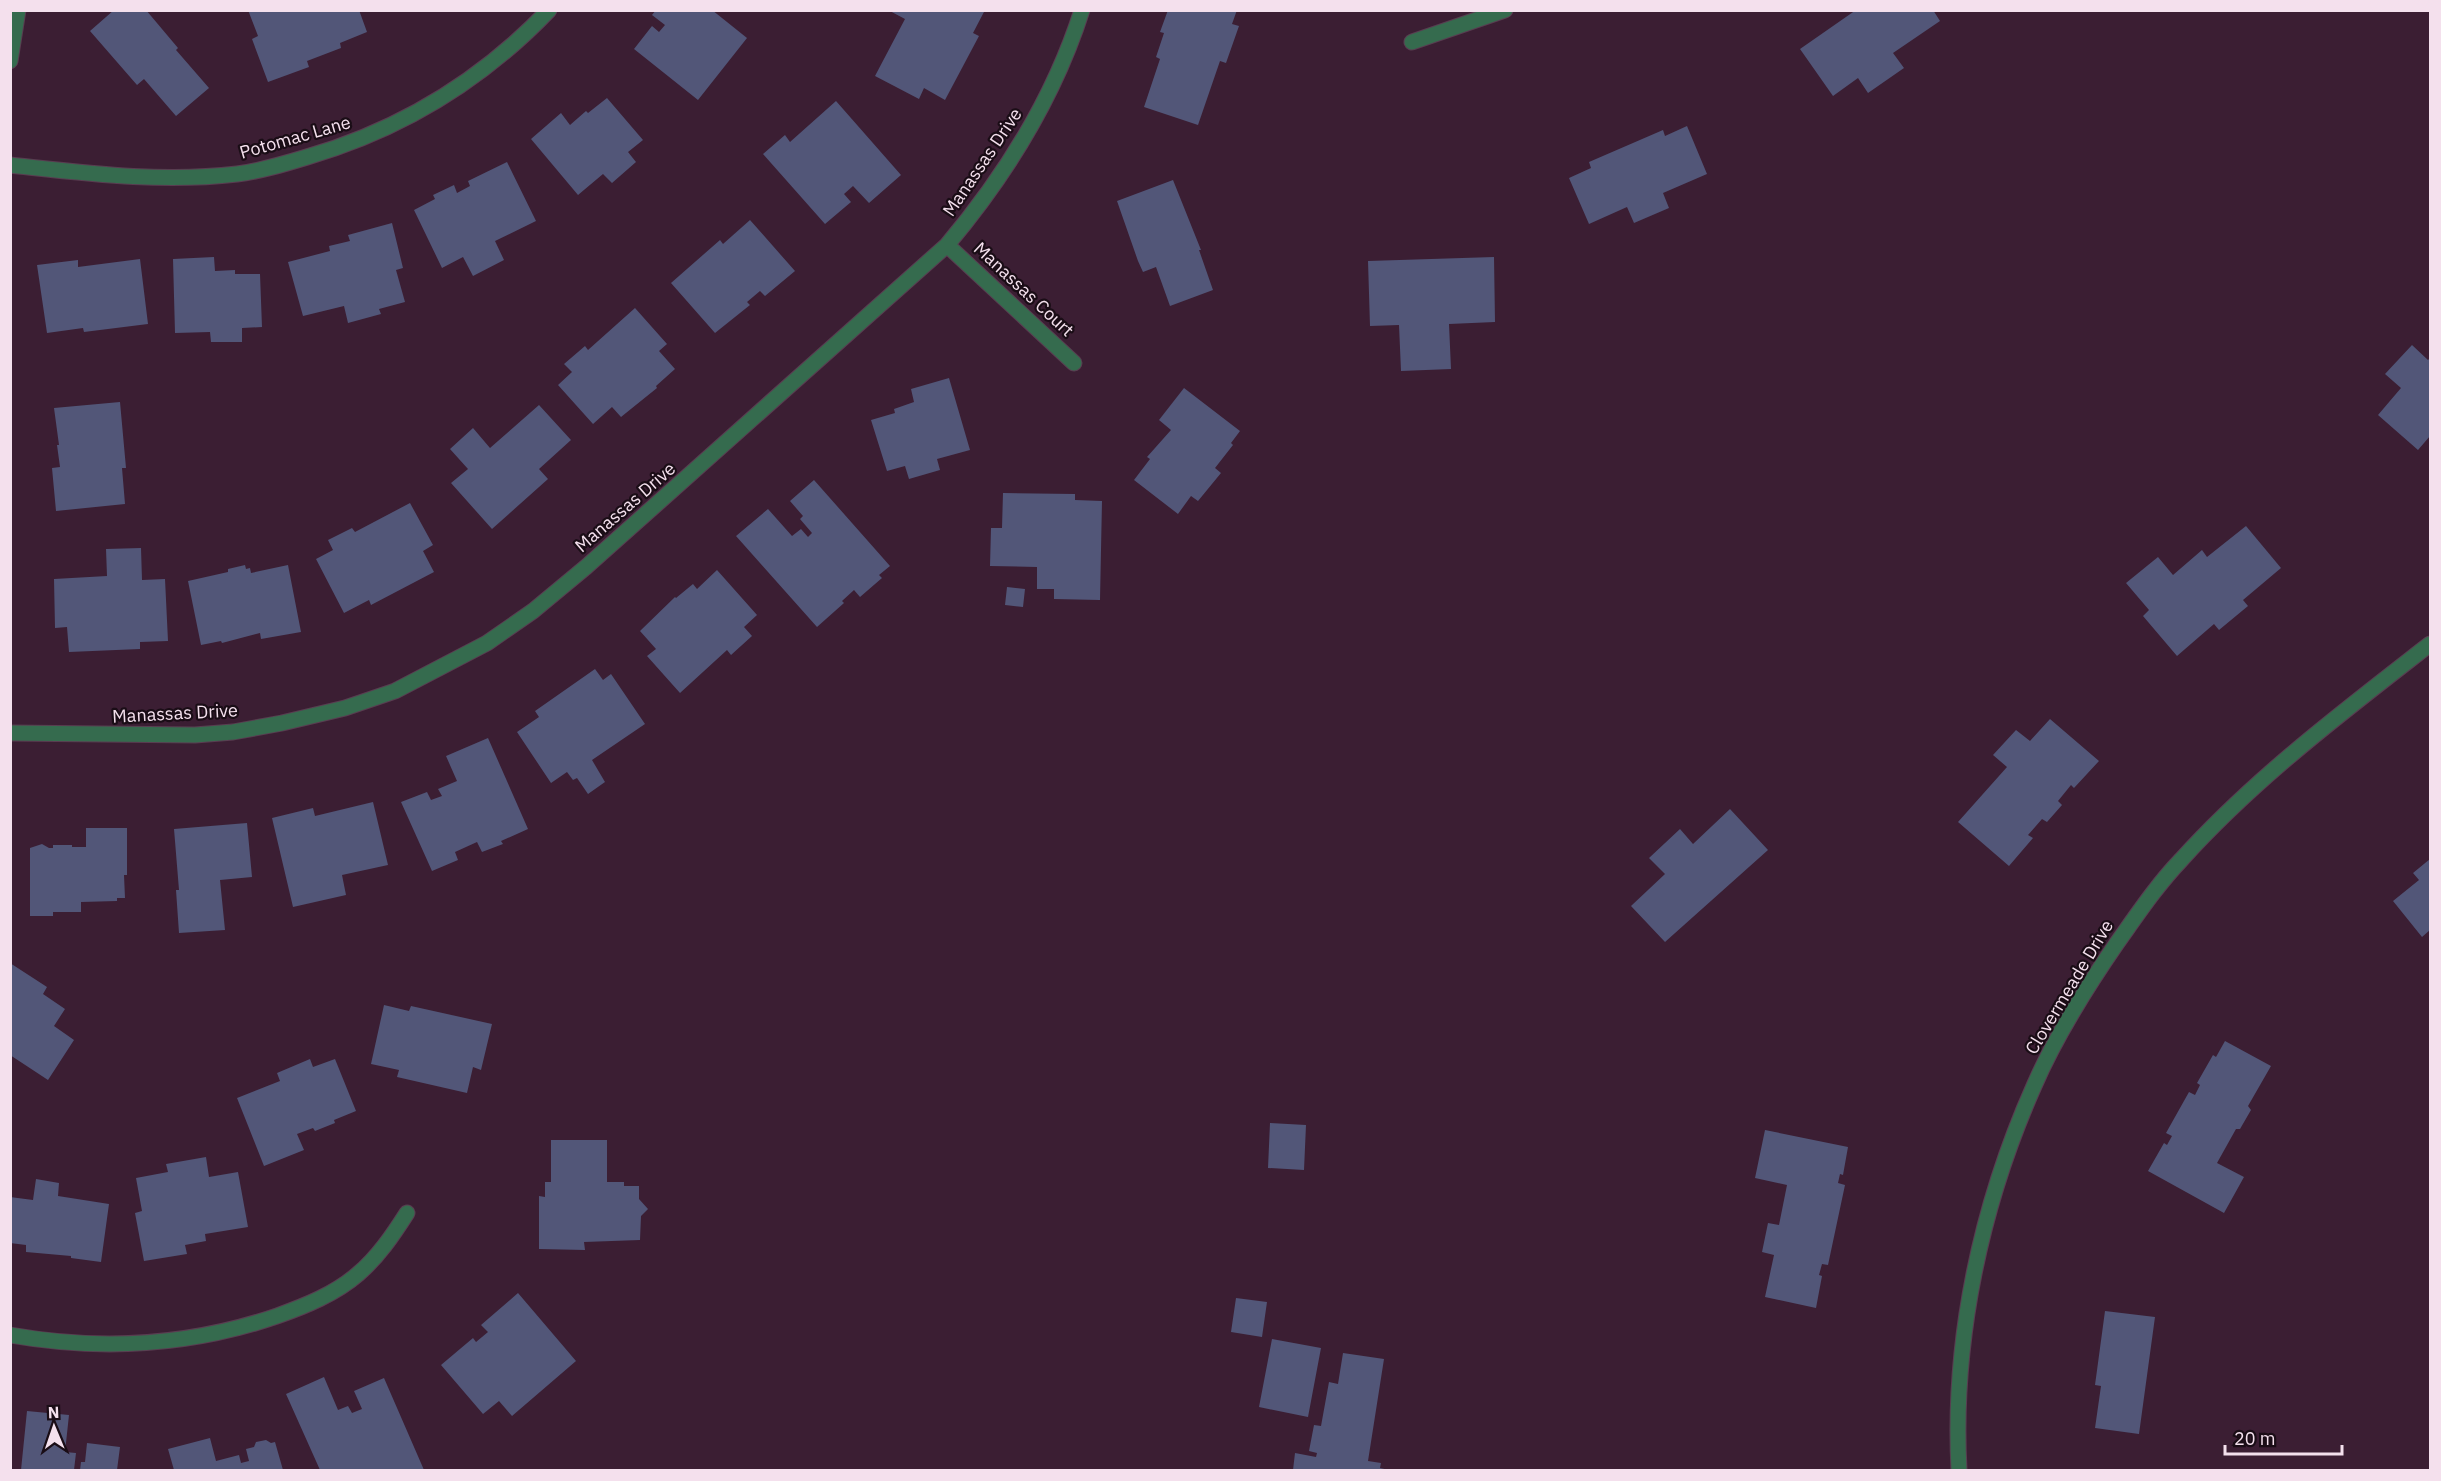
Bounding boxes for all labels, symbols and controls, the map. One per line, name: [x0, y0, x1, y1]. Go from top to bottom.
street label: Manassas Drive: [937, 103, 1027, 221]
street label: Potomac Lane: [237, 110, 353, 164]
street label: Manassas Court: [969, 237, 1079, 341]
street label: Manassas Drive: [570, 457, 680, 557]
street label: Manassas Drive: [112, 698, 239, 728]
street label: Clovermeade Drive: [2020, 916, 2118, 1058]
north arrow: [24, 1397, 84, 1457]
text: N: [47, 1402, 60, 1422]
scale bar: [2225, 1418, 2342, 1456]
text: 20 m: [2234, 1427, 2276, 1450]

